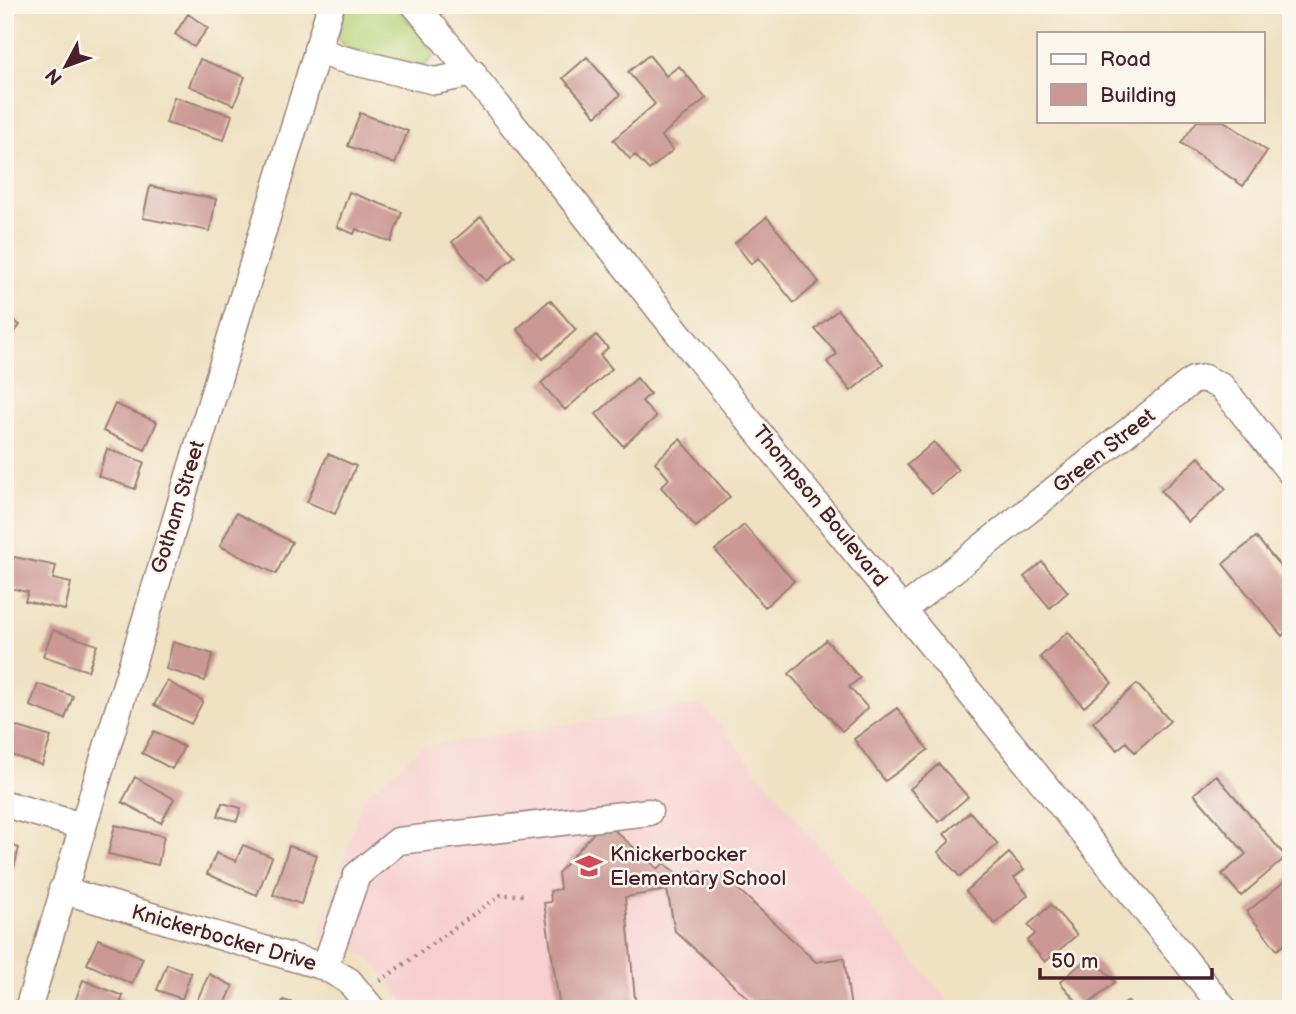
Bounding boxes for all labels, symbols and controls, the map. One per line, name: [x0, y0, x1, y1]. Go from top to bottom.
north arrow: [32, 32, 102, 102]
legend: [1037, 32, 1264, 122]
text: Road: [1100, 47, 1151, 72]
text: N: [41, 63, 68, 89]
text: Building: [1100, 83, 1176, 108]
street label: Green Street: [1048, 403, 1160, 499]
street label: Thompson Boulevard: [747, 420, 893, 592]
street label: Gotham Street: [146, 437, 210, 576]
place label: Knickerbocker Elementary School: [610, 842, 786, 891]
school or university icon: Knickerbocker Elementary School: [574, 851, 604, 881]
street label: Knickerbocker Drive: [129, 900, 319, 976]
scale bar: [1040, 937, 1212, 981]
text: 50 m: [1051, 949, 1098, 974]

